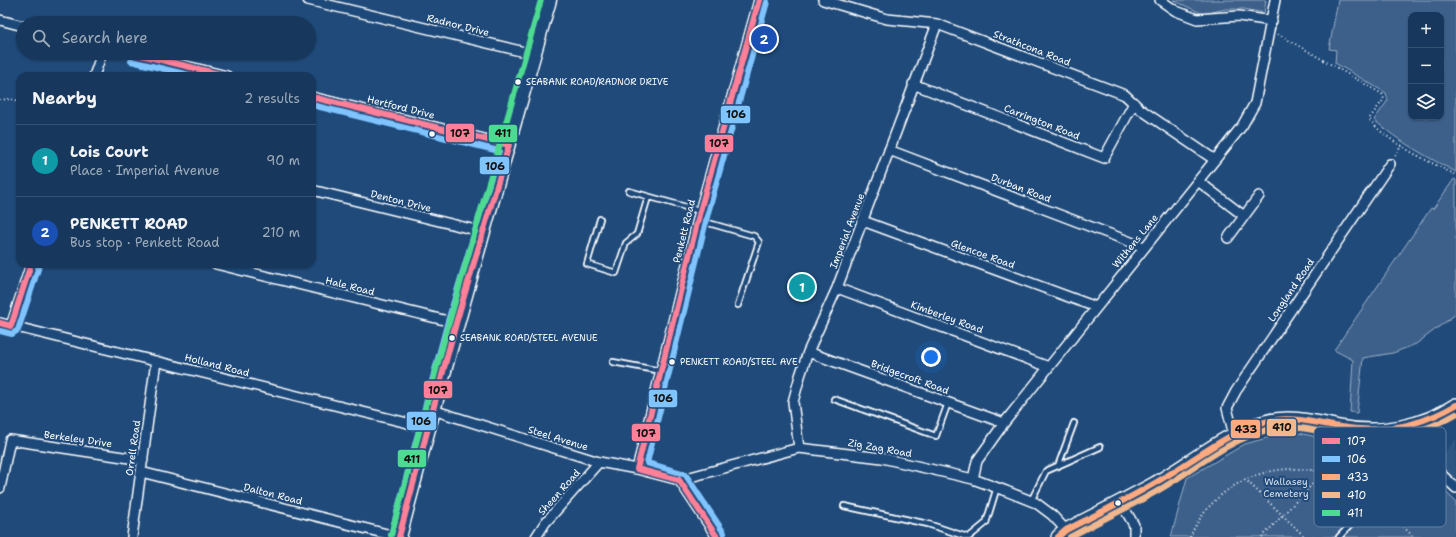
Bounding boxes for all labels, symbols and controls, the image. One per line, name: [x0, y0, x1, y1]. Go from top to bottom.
street label: Radnor Drive: [425, 11, 491, 39]
map controls: [1408, 12, 1444, 120]
button: +: [1408, 12, 1444, 48]
search box: [16, 16, 316, 60]
pin: 2: [751, 24, 777, 54]
icon: search: [30, 27, 52, 49]
street label: Strathcona Road: [991, 27, 1073, 69]
text: Search here: [62, 28, 148, 48]
button: −: [1408, 48, 1444, 84]
place label: SEABANK ROAD/RADNOR DRIVE: [526, 76, 669, 88]
marker: SEABANK ROAD/RADNOR DRIVE: [513, 77, 523, 87]
button: layers: [1408, 84, 1444, 120]
text: Nearby: [32, 87, 97, 109]
text: 2 results: [244, 90, 300, 107]
street label: Hertford Drive: [366, 92, 436, 122]
street label: Carrington Road: [1002, 102, 1082, 143]
line badge: 106: [720, 105, 751, 124]
text: 106: [726, 107, 746, 122]
line badge: 107: [445, 123, 475, 143]
line badge: 411: [488, 124, 518, 143]
text: 107: [450, 126, 470, 141]
text: 411: [495, 126, 511, 141]
unlabelled marker: [427, 129, 437, 139]
line badge: 107: [704, 134, 734, 153]
text: 107: [709, 136, 729, 151]
text: Lois Court: [70, 142, 149, 162]
text: 1: [42, 152, 48, 169]
text: 90 m: [266, 152, 300, 169]
line badge: 106: [479, 156, 510, 175]
text: 106: [485, 159, 505, 174]
text: Place · Imperial Avenue: [70, 162, 220, 179]
street label: Durban Road: [989, 171, 1054, 206]
street label: Denton Drive: [369, 187, 433, 215]
street label: Imperial Avenue: [827, 191, 868, 271]
street label: Penkett Road: [670, 197, 698, 264]
street label: Withens Lane: [1109, 211, 1161, 271]
text: PENKETT ROAD: [70, 214, 188, 234]
text: 2: [40, 224, 50, 241]
text: 210 m: [262, 224, 300, 241]
text: Bus stop · Penkett Road: [70, 234, 220, 251]
street label: Glencoe Road: [949, 236, 1017, 272]
street label: Longland Road: [1265, 255, 1317, 324]
pin: 1: [789, 272, 815, 302]
street label: Hale Road: [324, 274, 377, 299]
street label: Kimberley Road: [909, 298, 986, 336]
place label: SEABANK ROAD/STEEL AVENUE: [460, 332, 598, 344]
marker: SEABANK ROAD/STEEL AVENUE: [447, 333, 457, 343]
your location: [921, 347, 941, 367]
street label: Holland Road: [183, 351, 251, 379]
place label: PENKETT ROAD/STEEL AVE: [680, 356, 798, 368]
marker: PENKETT ROAD/STEEL AVE: [667, 357, 677, 367]
street label: Bridgecroft Road: [869, 357, 952, 397]
line badge: 107: [423, 380, 453, 399]
text: 107: [428, 383, 448, 398]
line badge: 106: [648, 389, 678, 408]
text: 106: [653, 391, 673, 406]
line badge: 106: [406, 411, 437, 431]
text: 106: [411, 414, 431, 429]
line badge: 410: [1266, 418, 1297, 437]
street label: Orrell Road: [123, 419, 143, 477]
line badge: 433: [1230, 419, 1261, 439]
text: 410: [1272, 420, 1292, 435]
text: 433: [1235, 422, 1257, 437]
street label: Steel Avenue: [526, 423, 590, 453]
line badge: 107: [631, 423, 661, 442]
text: 107: [636, 426, 656, 441]
legend: [1314, 427, 1446, 527]
street label: Berkeley Drive: [43, 428, 113, 450]
text: 107: [1347, 434, 1366, 449]
street label: Zig Zag Road: [847, 436, 914, 460]
line badge: 411: [397, 449, 427, 468]
text: 411: [404, 452, 420, 467]
text: 106: [1347, 452, 1367, 467]
street label: Sheen Road: [535, 466, 583, 518]
text: 433: [1347, 470, 1369, 485]
park label: Wallasey Cemetery: [1263, 475, 1309, 500]
street label: Dalton Road: [242, 480, 304, 508]
text: 410: [1347, 488, 1366, 503]
unlabelled marker: [1113, 498, 1123, 508]
text: 411: [1347, 506, 1363, 521]

